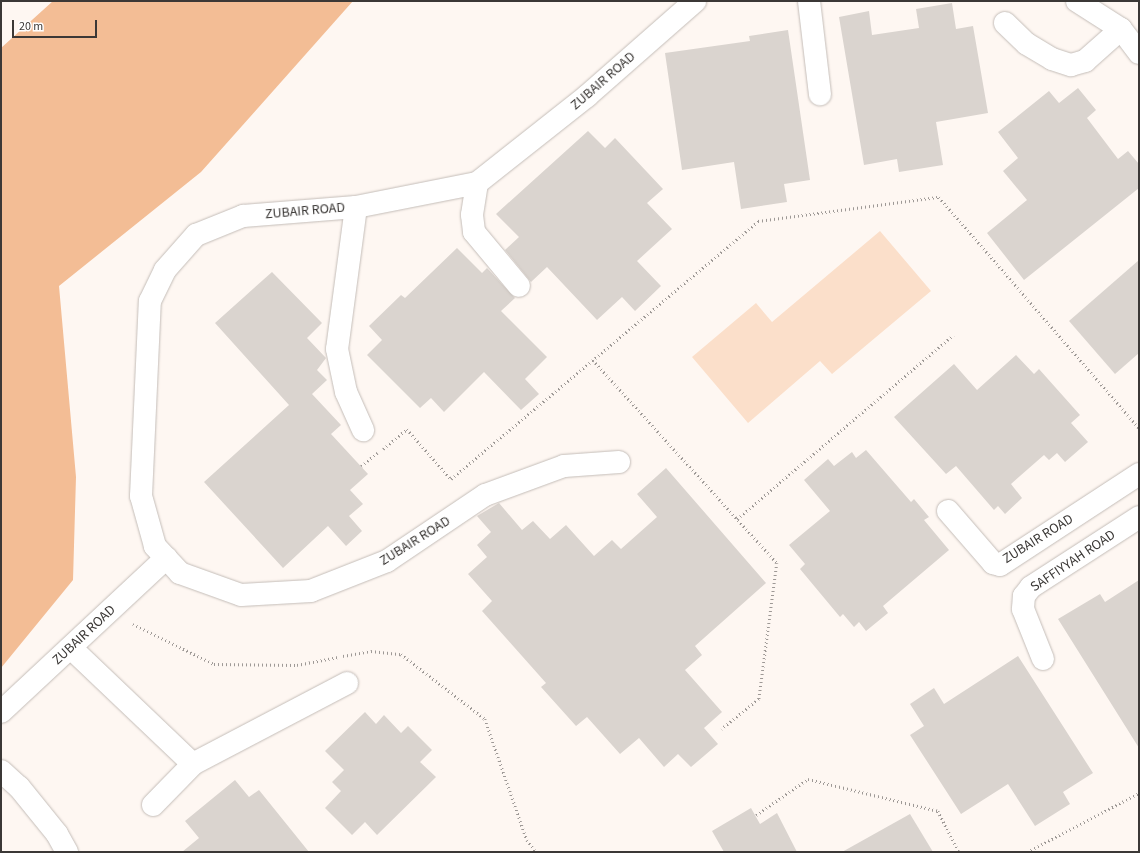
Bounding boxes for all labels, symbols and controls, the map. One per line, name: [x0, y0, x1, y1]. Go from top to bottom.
scale bar: [14, 12, 99, 38]
text: 20 m: [19, 18, 43, 35]
street label: ZUBAIR ROAD: [567, 48, 639, 114]
street label: ZUBAIR ROAD: [264, 199, 346, 223]
street label: ZUBAIR ROAD: [1000, 511, 1076, 567]
street label: ZUBAIR ROAD: [377, 513, 453, 569]
street label: SAFFIYYAH ROAD: [1027, 526, 1119, 596]
street label: ZUBAIR ROAD: [49, 602, 119, 668]

